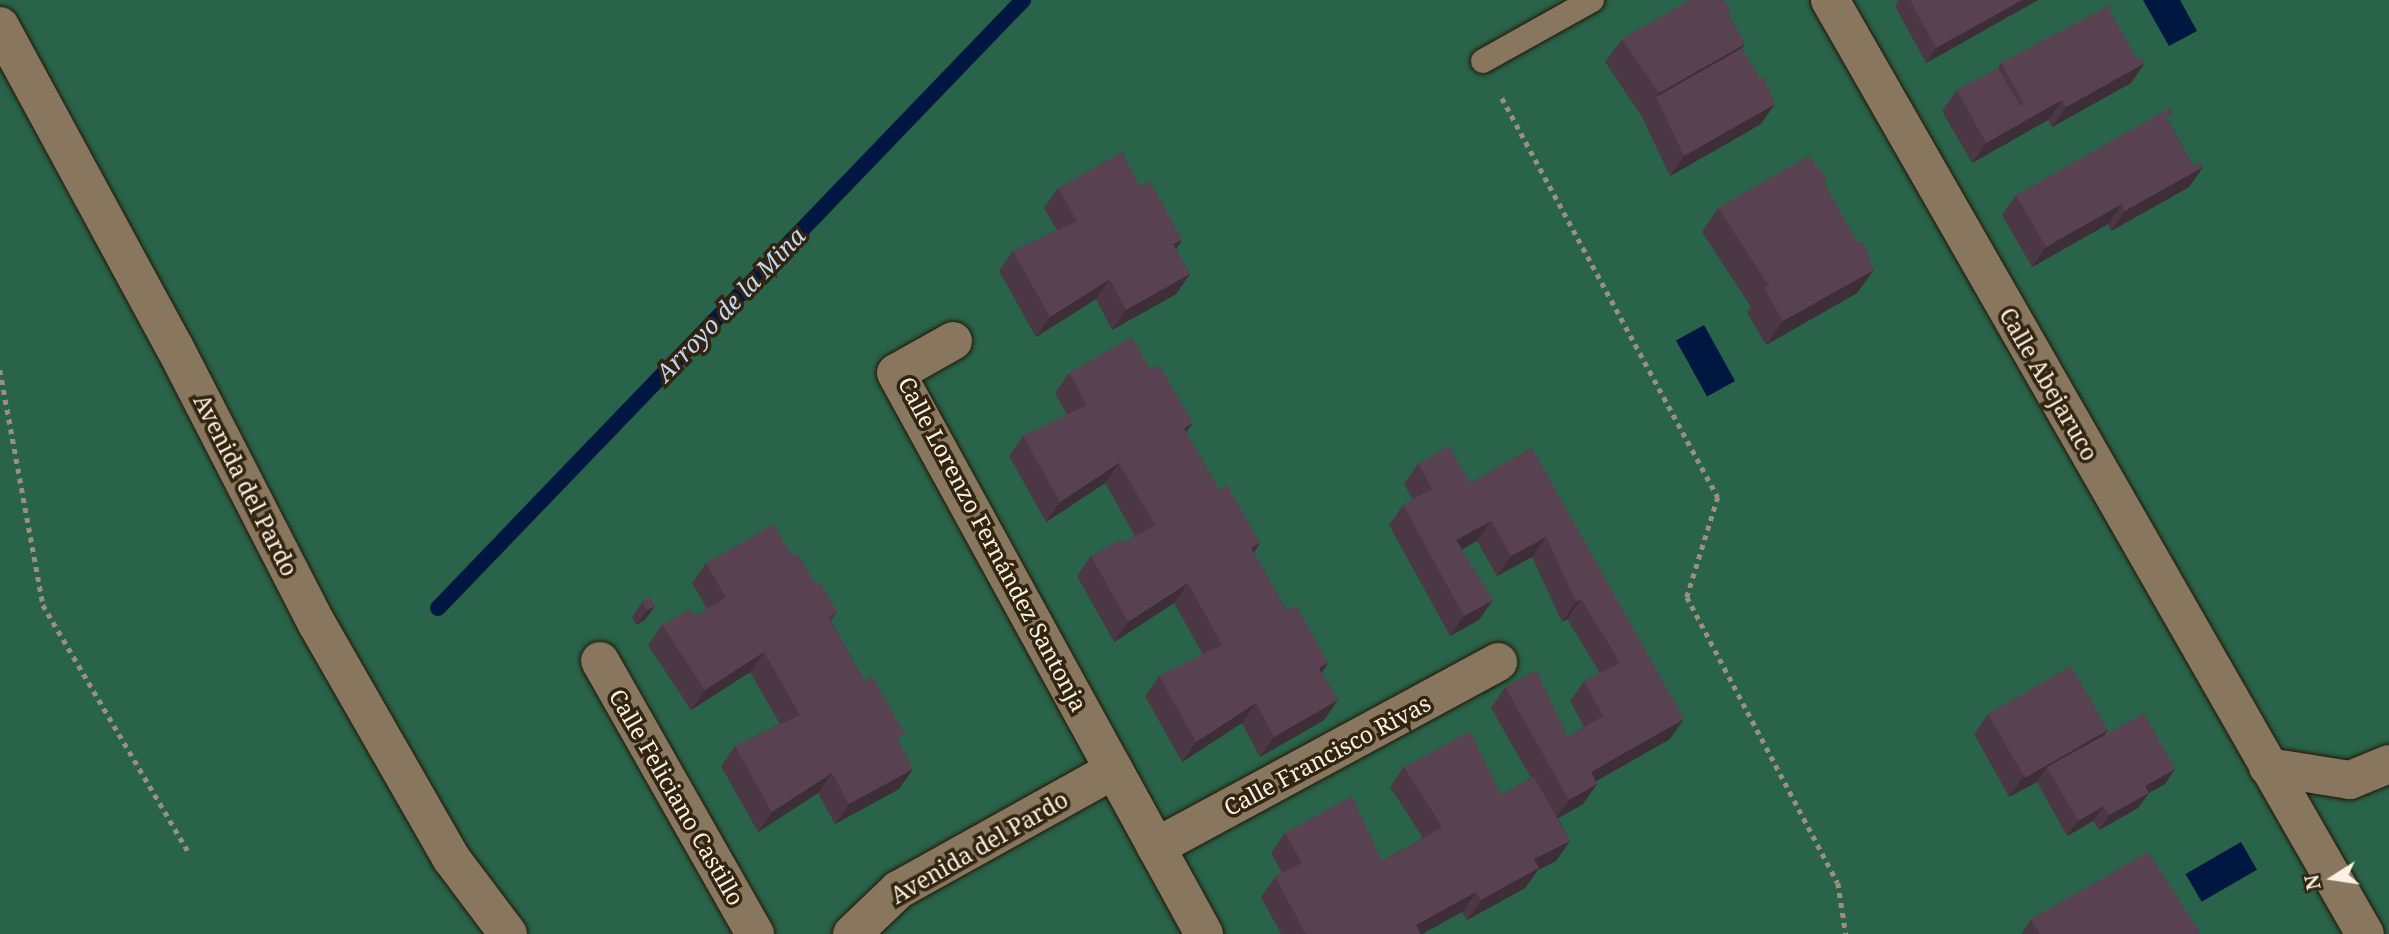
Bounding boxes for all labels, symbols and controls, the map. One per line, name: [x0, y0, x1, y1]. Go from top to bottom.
water label: Arroyo de la Mina: [649, 221, 811, 387]
street label: Calle Abejaruco: [1994, 303, 2104, 465]
street label: Calle Lorenzo Fernández Santonja: [893, 372, 1093, 716]
street label: Avenida del Pardo: [188, 389, 304, 581]
street label: Calle Feliciano Castillo: [604, 684, 750, 910]
street label: Calle Francisco Rivas: [1219, 689, 1435, 821]
street label: Avenida del Pardo: [885, 785, 1073, 909]
north arrow: [2298, 843, 2368, 913]
text: N: [2298, 872, 2327, 892]

